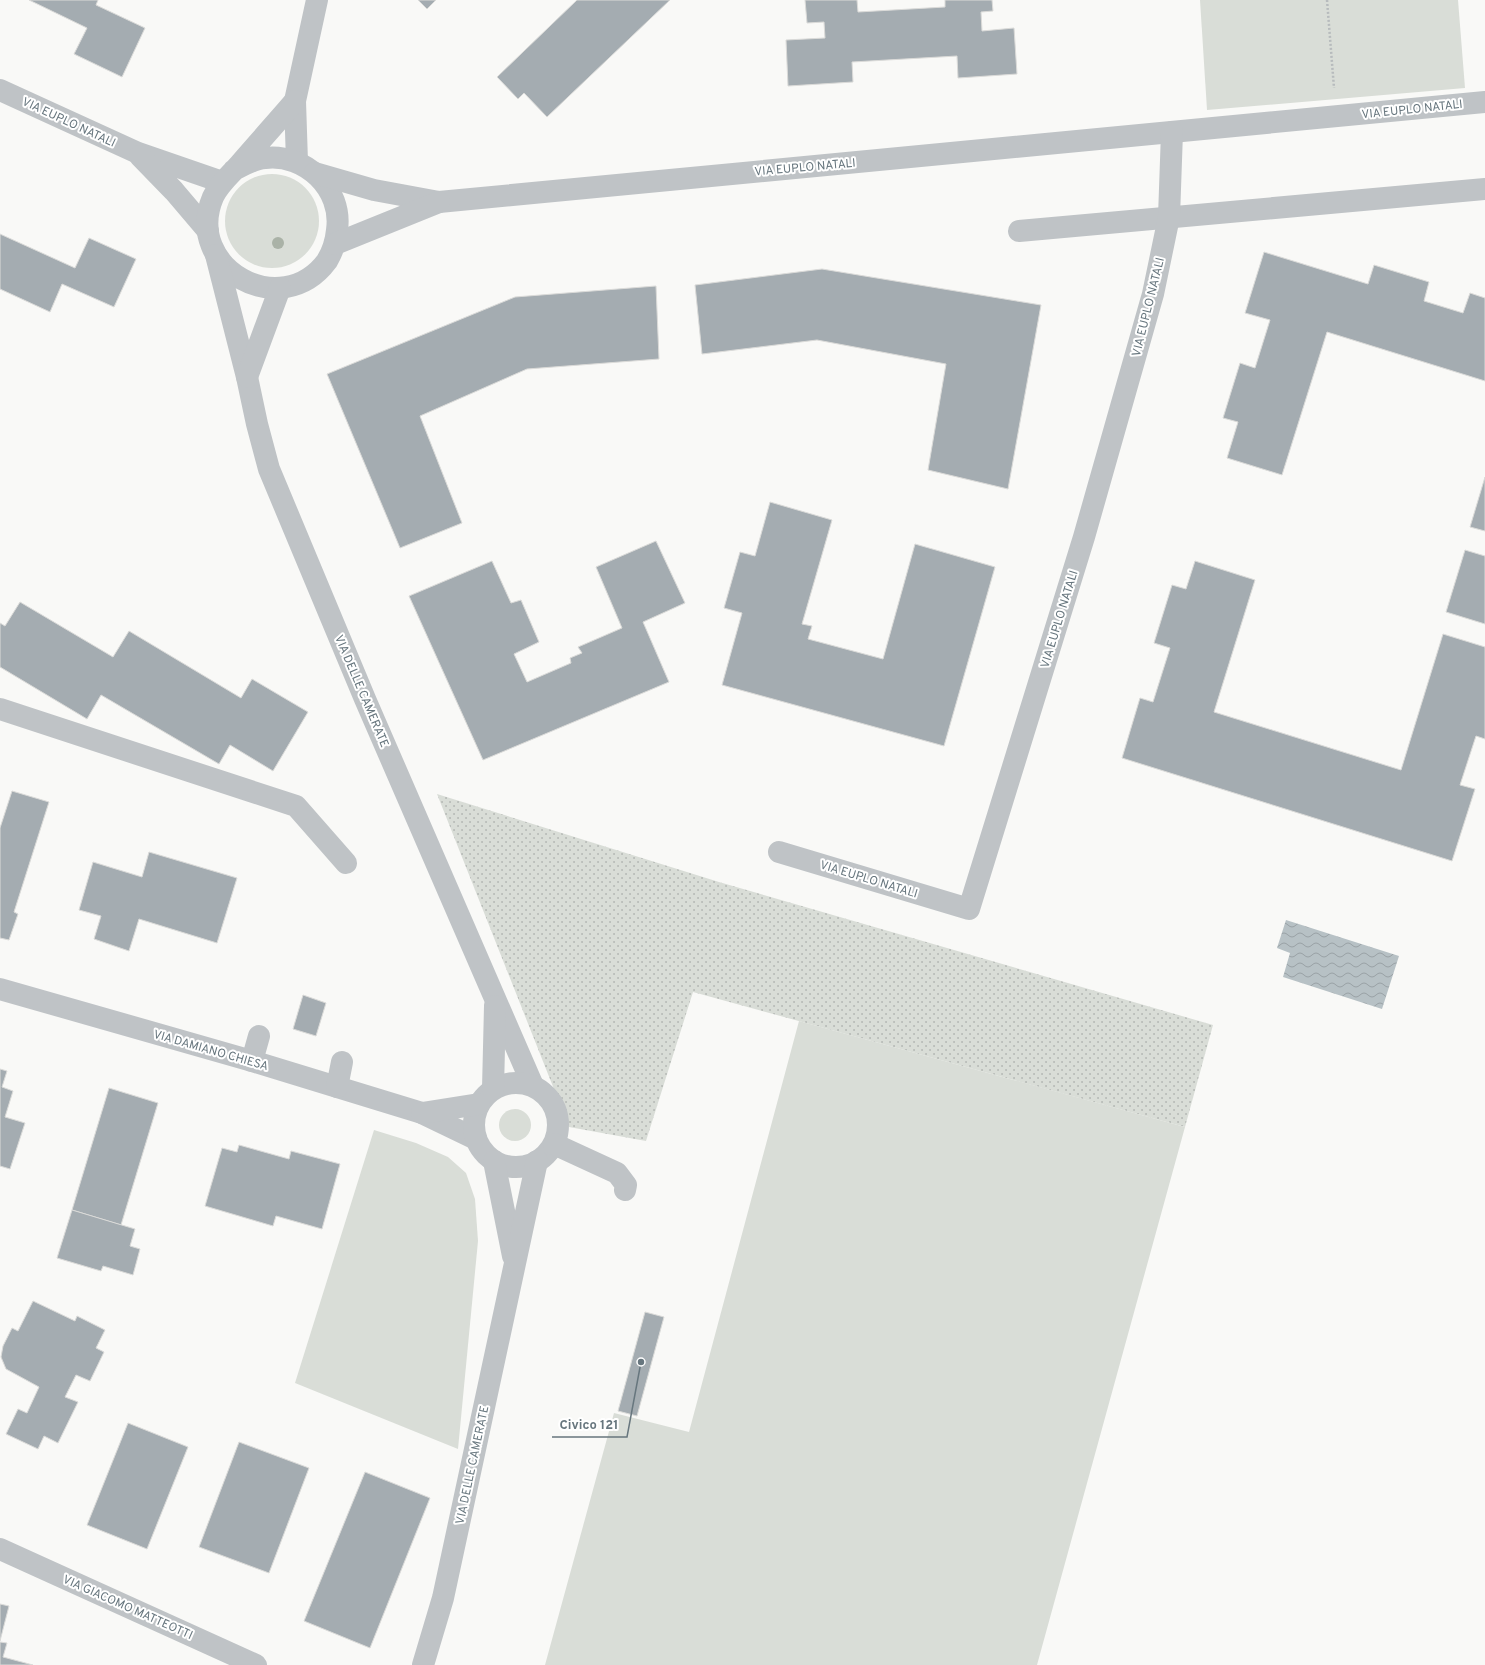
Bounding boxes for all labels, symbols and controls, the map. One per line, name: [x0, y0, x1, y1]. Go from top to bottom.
street label: VIA EUPLO NATALI: [19, 94, 118, 152]
street label: VIA EUPLO NATALI: [1361, 97, 1463, 123]
street label: VIA EUPLO NATALI: [754, 156, 856, 180]
street label: VIA EUPLO NATALI: [1129, 256, 1169, 358]
street label: VIA EUPLO NATALI: [1037, 568, 1082, 670]
street label: VIA DELLE CAMERATE: [330, 633, 392, 750]
street label: VIA EUPLO NATALI: [818, 857, 920, 902]
street label: VIA DAMIANO CHIESA: [151, 1027, 270, 1075]
street label: VIA DELLE CAMERATE: [453, 1404, 493, 1526]
callout: Civico 121: [552, 1412, 627, 1437]
text: Civico 121: [560, 1418, 618, 1434]
street label: VIA GIACOMO MATTEOTTI: [60, 1572, 195, 1644]

